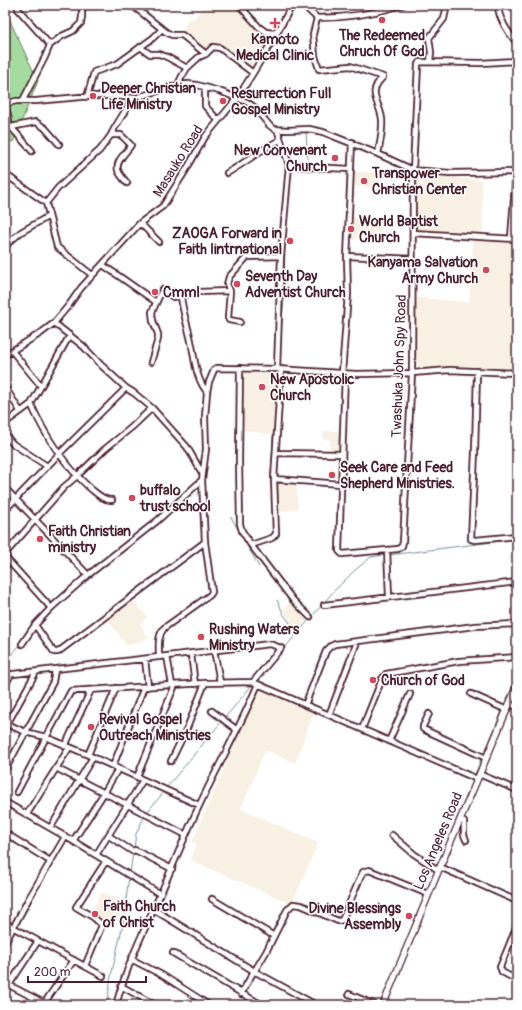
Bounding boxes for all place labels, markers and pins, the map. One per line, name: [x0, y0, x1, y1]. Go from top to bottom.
marker: The Redeemed Chruch Of God: [377, 15, 387, 25]
marker: Kamoto Medical Clinic: [269, 17, 281, 29]
place label: The Redeemed Chruch Of God: [338, 27, 425, 60]
place label: Kamoto Medical Clinic: [236, 31, 314, 64]
place label: Deeper Christian Life Ministry: [101, 80, 196, 113]
place label: Resurrection Full Gospel Ministry: [231, 85, 331, 118]
marker: Deeper Christian Life Ministry: [88, 91, 98, 101]
marker: Resurrection Full Gospel Ministry: [218, 96, 228, 106]
place label: New Convenant Church: [234, 142, 327, 175]
marker: New Convenant Church: [330, 153, 340, 163]
place label: Transpower Christian Center: [371, 165, 468, 198]
marker: Transpower Christian Center: [359, 176, 369, 186]
place label: World Baptist Church: [359, 213, 438, 246]
marker: World Baptist Church: [346, 224, 356, 234]
place label: ZAOGA Forward in Faith Iintrnational: [172, 225, 282, 258]
marker: ZAOGA Forward in Faith Iintrnational: [285, 236, 295, 246]
place label: Kanyama Salvation Army Church: [368, 254, 478, 287]
marker: Kanyama Salvation Army Church: [481, 265, 491, 275]
place label: Seventh Day Adventist Church: [245, 268, 346, 301]
marker: Seventh Day Adventist Church: [232, 279, 242, 289]
place label: Cmml: [163, 284, 200, 301]
marker: Cmml: [150, 287, 160, 297]
place label: New Apostolic Church: [270, 371, 354, 404]
marker: New Apostolic Church: [257, 382, 267, 392]
place label: Seek Care and Feed Shepherd Ministries.: [340, 459, 455, 492]
marker: Seek Care and Feed Shepherd Ministries.: [327, 470, 337, 480]
place label: buffalo trust school: [139, 482, 211, 515]
marker: buffalo trust school: [127, 493, 137, 503]
place label: Faith Christian ministry: [48, 523, 131, 556]
marker: Faith Christian ministry: [35, 534, 45, 544]
place label: Rushing Waters Ministry: [209, 621, 300, 654]
marker: Rushing Waters Ministry: [196, 632, 206, 642]
place label: Church of God: [381, 672, 465, 689]
marker: Church of God: [368, 675, 378, 685]
place label: Revival Gospel Outreach Ministries: [99, 711, 212, 744]
marker: Revival Gospel Outreach Ministries: [86, 722, 96, 732]
place label: Faith Church of Christ: [102, 898, 176, 931]
place label: Divine Blessings Assembly: [309, 900, 402, 933]
marker: Faith Church of Christ: [90, 909, 100, 919]
marker: Divine Blessings Assembly: [404, 911, 414, 921]

